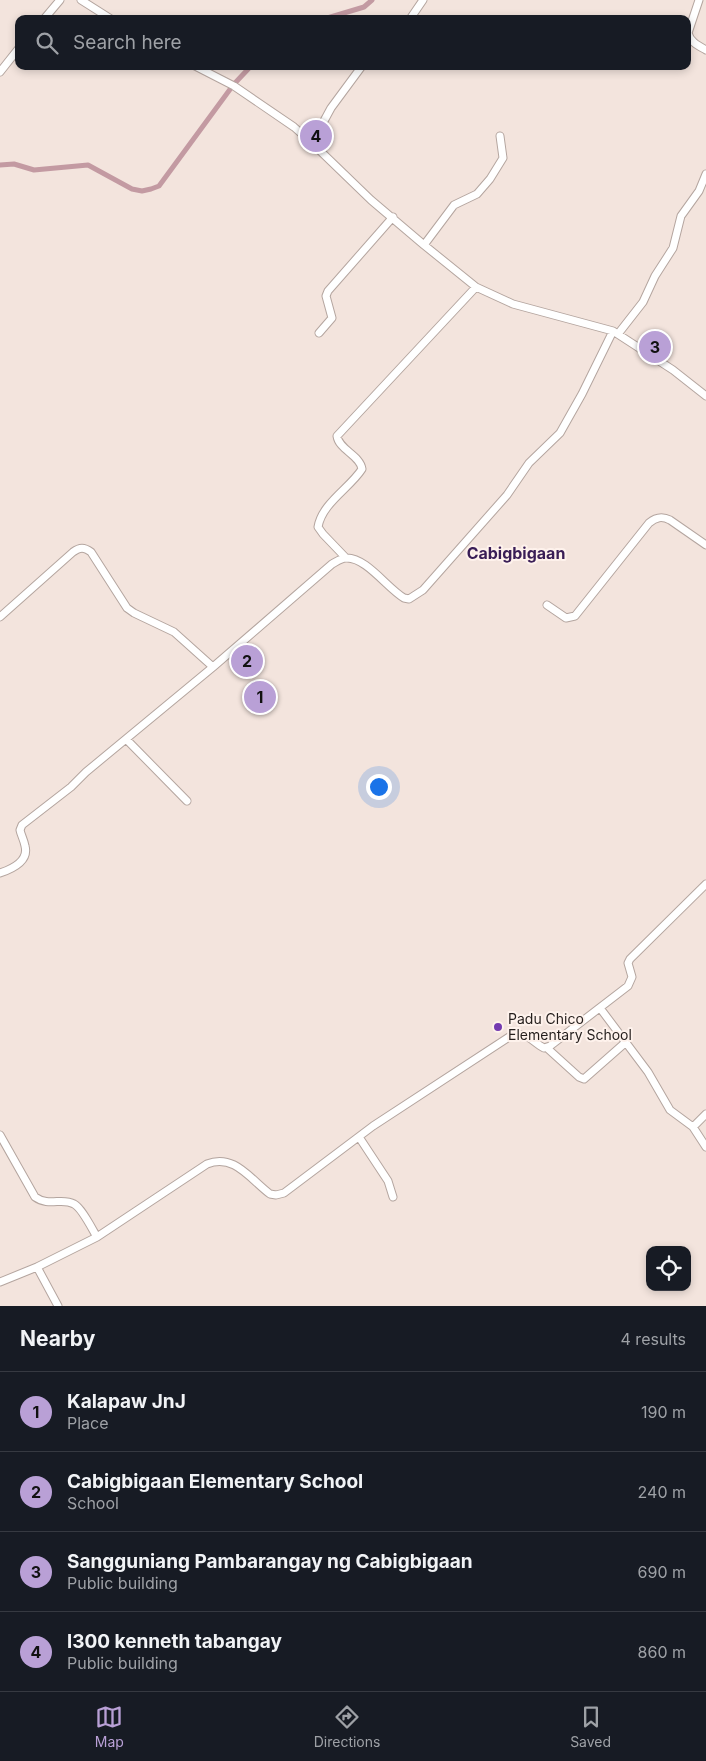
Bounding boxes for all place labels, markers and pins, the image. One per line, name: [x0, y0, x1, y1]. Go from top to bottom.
pin: 4: [300, 117, 332, 155]
pin: 3: [639, 328, 671, 366]
pin: 2: [231, 642, 263, 680]
pin: 1: [244, 678, 276, 716]
place label: Padu Chico Elementary School: [508, 1010, 632, 1043]
marker: Padu Chico Elementary School: [492, 1021, 504, 1033]

